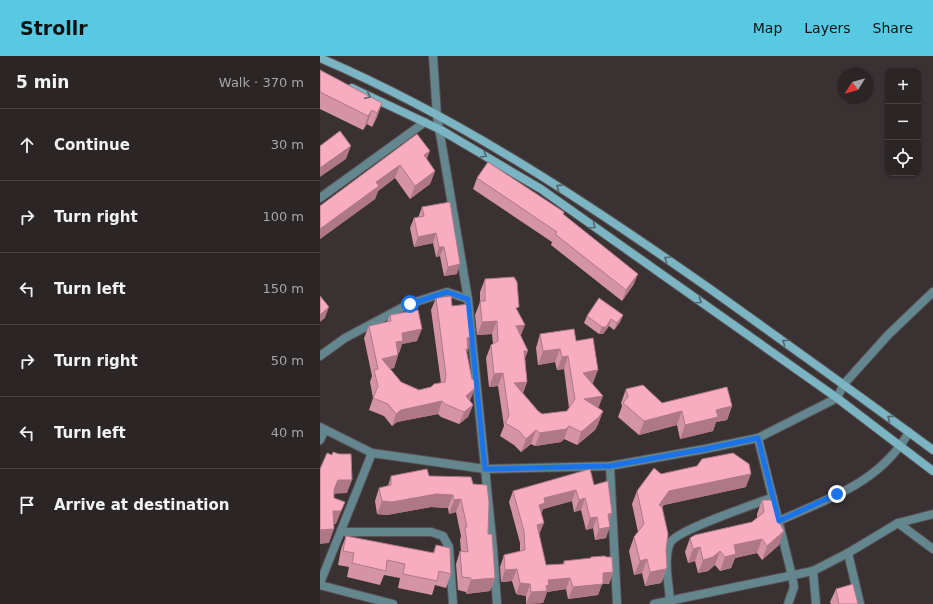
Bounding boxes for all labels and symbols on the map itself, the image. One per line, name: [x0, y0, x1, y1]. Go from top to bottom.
north arrow: [837, 68, 873, 104]
one-way arrow: [364, 91, 372, 99]
one-way arrow: [480, 151, 487, 158]
one-way arrow: [556, 184, 563, 192]
one-way arrow: [589, 221, 596, 229]
one-way arrow: [664, 256, 671, 264]
route start: [401, 295, 419, 313]
one-way arrow: [694, 296, 701, 303]
one-way arrow: [782, 339, 789, 347]
one-way arrow: [888, 416, 895, 423]
route end: [828, 485, 846, 503]

